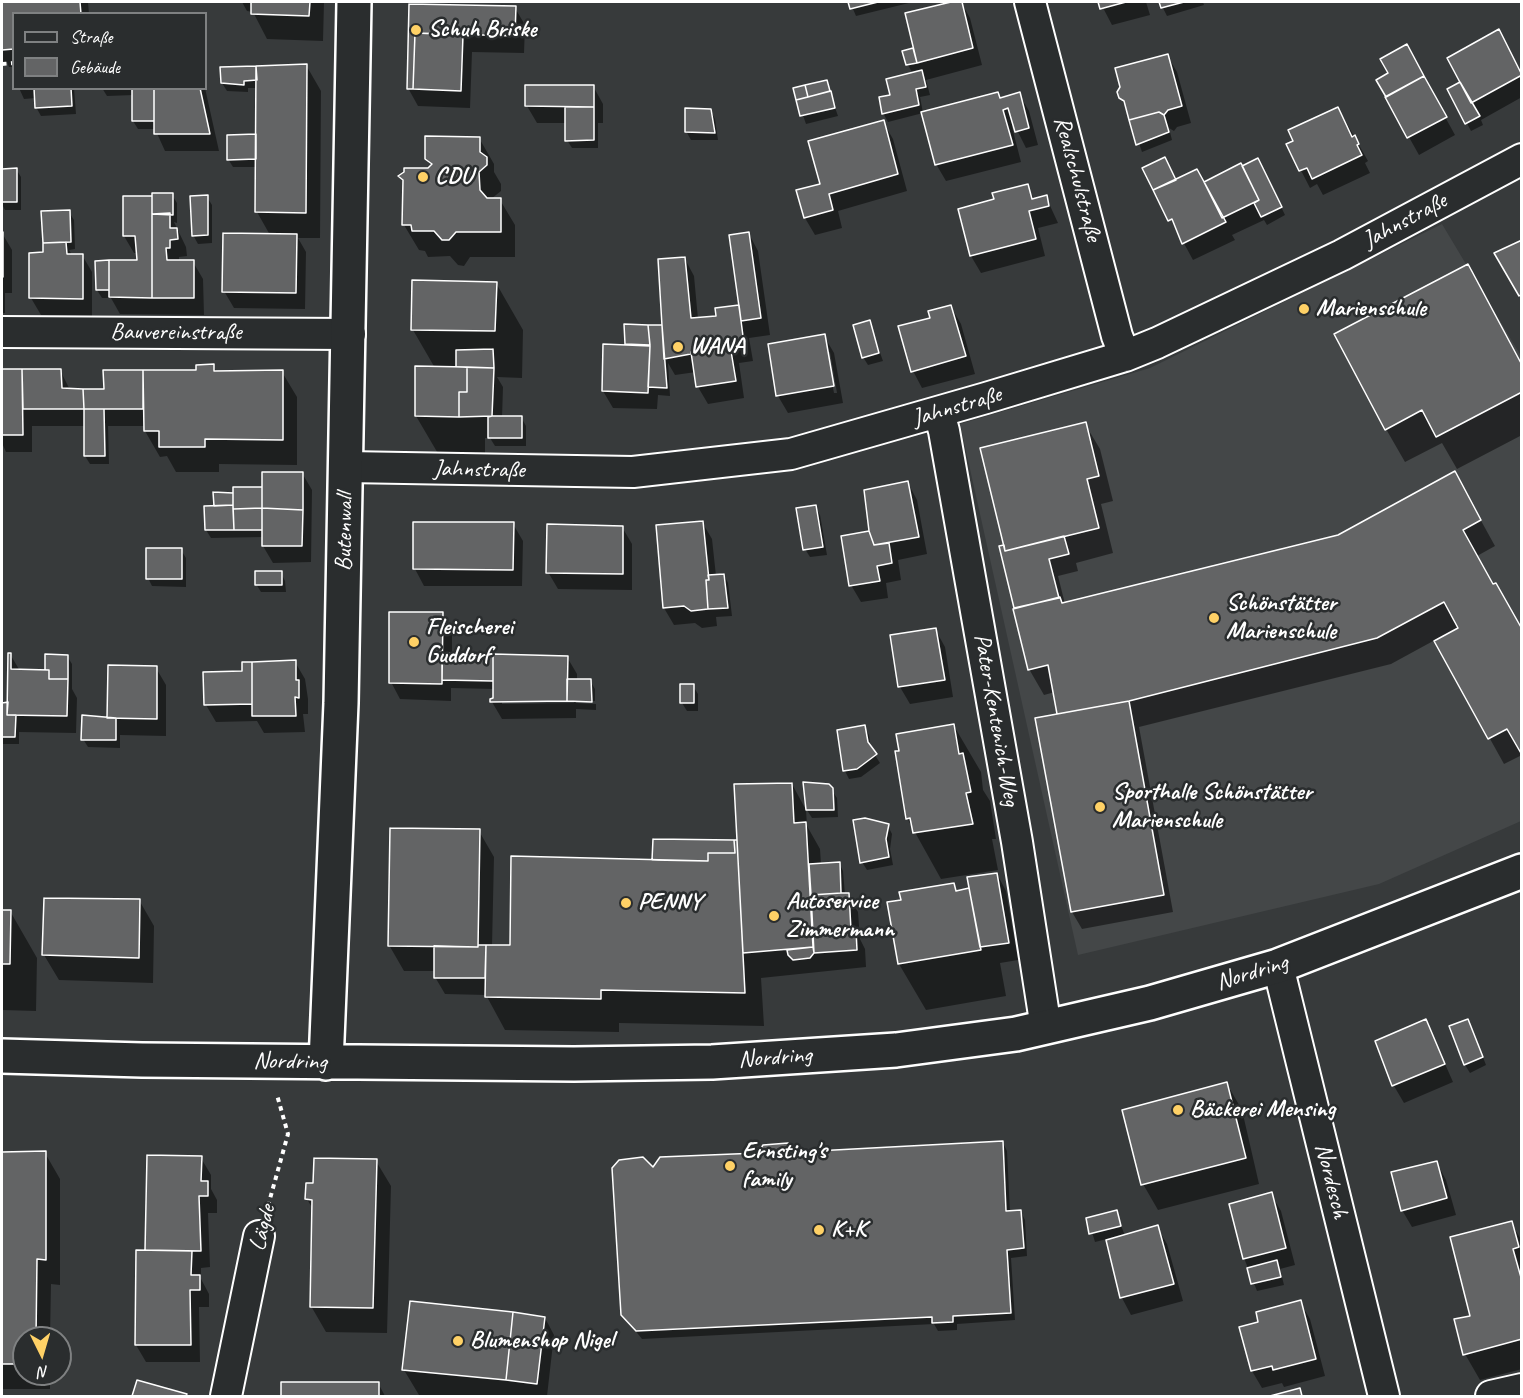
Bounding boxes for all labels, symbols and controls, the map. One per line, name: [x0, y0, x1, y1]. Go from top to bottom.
legend: [12, 12, 207, 90]
place label: Schuh Briske: [428, 16, 536, 44]
marker: Schuh Briske: [409, 23, 423, 37]
text: Straße: [70, 26, 112, 48]
text: Gebäude: [70, 56, 120, 78]
street label: Realschulstraße: [1047, 113, 1107, 245]
place label: CDU: [435, 163, 472, 191]
marker: CDU: [416, 170, 430, 184]
street label: Jahnstraße: [1358, 187, 1452, 255]
place label: Marienschule: [1316, 295, 1426, 323]
marker: Marienschule: [1297, 302, 1311, 316]
street label: Bauvereinstraße: [110, 319, 242, 347]
place label: WANA: [690, 333, 745, 361]
marker: WANA: [671, 340, 685, 354]
street label: Jahnstraße: [909, 381, 1005, 433]
street label: Jahnstraße: [433, 455, 525, 485]
street label: Butenwall: [330, 493, 360, 571]
place label: Schönstätter Marienschule: [1226, 590, 1336, 646]
marker: Schönstätter Marienschule: [1207, 611, 1221, 625]
place label: Fleischerei Guddorf: [426, 614, 513, 670]
street label: Pater-Kentenich-Weg: [967, 632, 1025, 808]
marker: Fleischerei Guddorf: [407, 635, 421, 649]
place label: Sporthalle Schönstätter Marienschule: [1112, 779, 1312, 835]
marker: Sporthalle Schönstätter Marienschule: [1093, 800, 1107, 814]
place label: Autoservice Zimmermann: [786, 888, 894, 944]
place label: PENNY: [638, 889, 702, 917]
marker: PENNY: [619, 896, 633, 910]
marker: Autoservice Zimmermann: [767, 909, 781, 923]
street label: Nordring: [1213, 949, 1291, 997]
street label: Nordring: [737, 1041, 813, 1075]
street label: Nordring: [253, 1047, 327, 1077]
place label: Bäckerei Mensing: [1190, 1096, 1335, 1124]
marker: Bäckerei Mensing: [1171, 1103, 1185, 1117]
place label: Ernsting's family: [742, 1138, 827, 1194]
street label: Nordesch: [1308, 1140, 1354, 1222]
marker: Ernsting's family: [723, 1159, 737, 1173]
street label: Lägde: [243, 1202, 283, 1254]
place label: K+K: [831, 1216, 866, 1244]
marker: K+K: [812, 1223, 826, 1237]
north arrow: [12, 1326, 72, 1386]
place label: Blumenshop Nigel: [470, 1327, 614, 1355]
marker: Blumenshop Nigel: [451, 1334, 465, 1348]
text: N: [38, 1362, 49, 1382]

